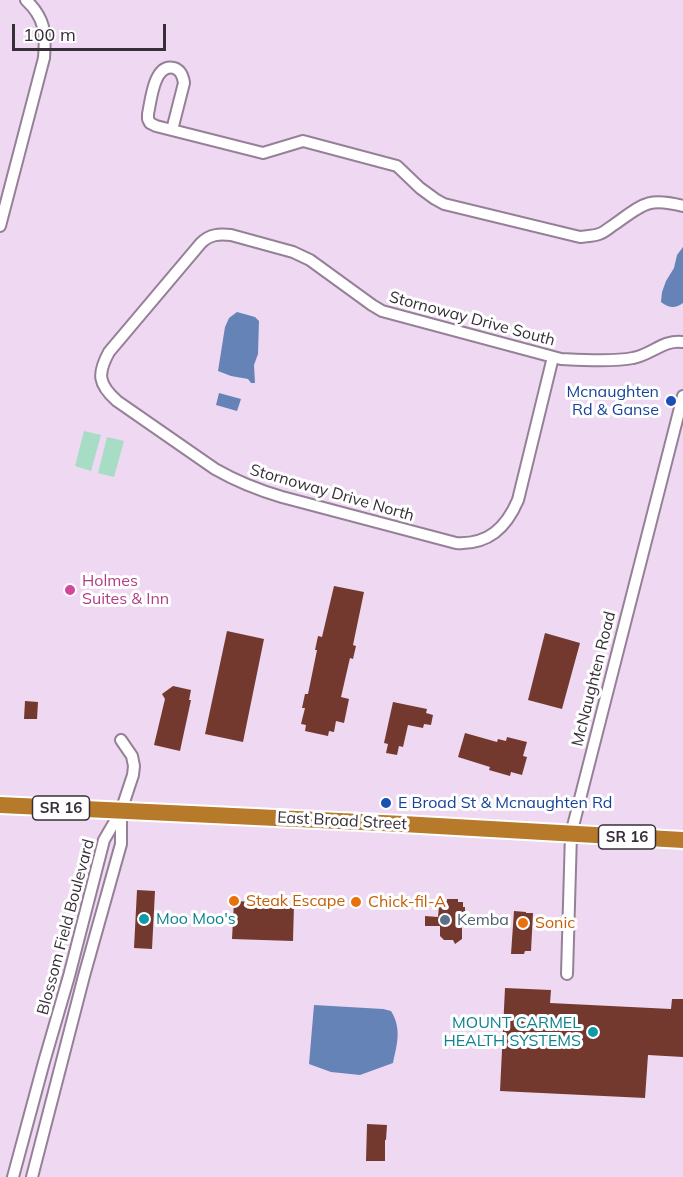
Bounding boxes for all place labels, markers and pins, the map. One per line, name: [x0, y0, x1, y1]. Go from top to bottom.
place label: Mcnaughten Rd & Ganse: [567, 382, 659, 420]
marker: Mcnaughten Rd & Ganse: [664, 394, 678, 408]
place label: Holmes Suites & Inn: [82, 571, 169, 609]
marker: Holmes Suites & Inn: [63, 583, 77, 597]
place label: E Broad St & Mcnaughten Rd: [398, 793, 612, 813]
marker: E Broad St & Mcnaughten Rd: [379, 796, 393, 810]
place label: Steak Escape: [246, 891, 345, 911]
place label: Chick-fil-A: [368, 892, 446, 912]
marker: Steak Escape: [227, 894, 241, 908]
marker: Chick-fil-A: [349, 895, 363, 909]
place label: Moo Moo's: [156, 909, 236, 929]
place label: Kemba: [457, 910, 509, 930]
marker: Moo Moo's: [137, 912, 151, 926]
marker: Kemba: [438, 913, 452, 927]
place label: Sonic: [535, 913, 575, 933]
marker: Sonic: [516, 916, 530, 930]
place label: MOUNT CARMEL HEALTH SYSTEMS: [443, 1013, 581, 1051]
marker: MOUNT CARMEL HEALTH SYSTEMS: [586, 1025, 600, 1039]

